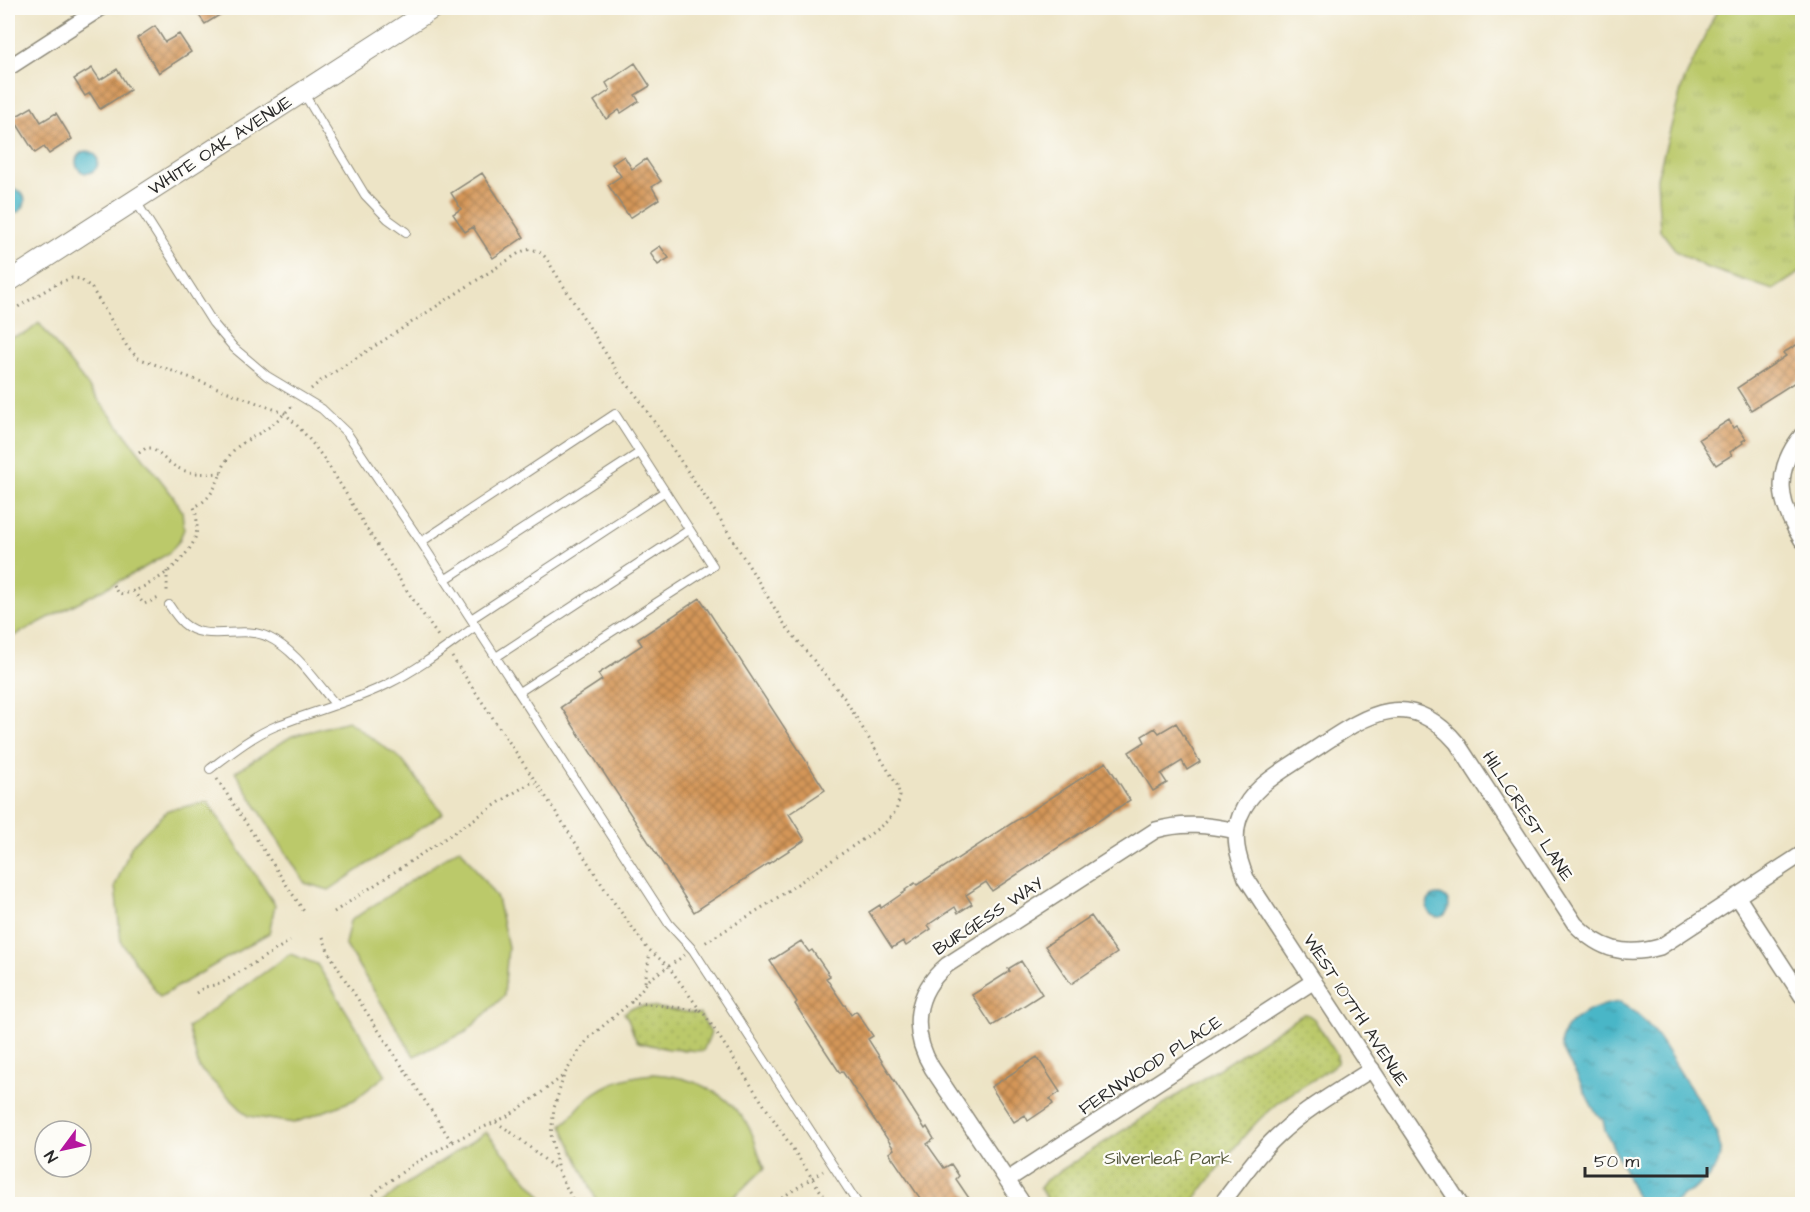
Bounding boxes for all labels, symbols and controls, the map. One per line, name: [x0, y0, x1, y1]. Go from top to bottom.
street label: WHITE OAK AVENUE: [144, 89, 297, 201]
street label: HILLCREST LANE: [1476, 746, 1579, 887]
street label: BURGESS WAY: [928, 871, 1049, 962]
street label: WEST 107TH AVENUE: [1297, 929, 1414, 1092]
street label: FERNWOOD PLACE: [1074, 1010, 1227, 1121]
north arrow: [33, 1119, 93, 1179]
scale bar: [1585, 1140, 1706, 1178]
text: N: [39, 1146, 63, 1167]
park label: Silverleaf Park: [1104, 1146, 1232, 1171]
text: 50 m: [1594, 1149, 1639, 1174]

